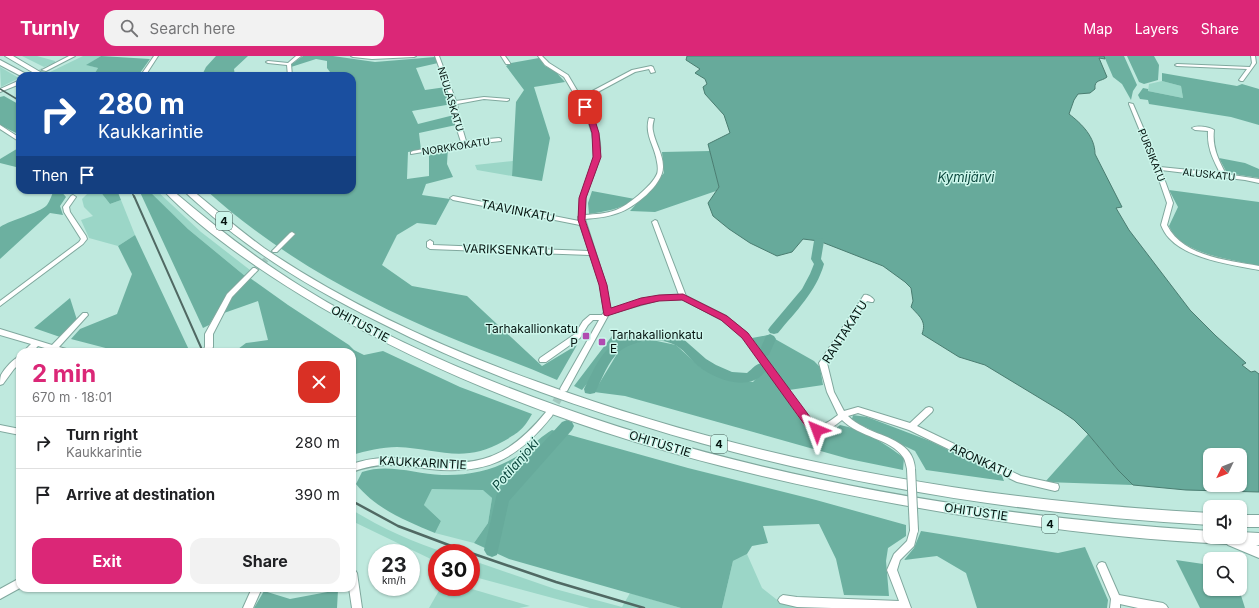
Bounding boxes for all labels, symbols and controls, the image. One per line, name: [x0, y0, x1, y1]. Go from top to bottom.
search box: [104, 10, 384, 46]
text: Turnly: [20, 17, 80, 40]
icon: search: [118, 17, 140, 39]
text: Search here: [150, 19, 235, 38]
text: Map: [1084, 20, 1113, 37]
text: Layers: [1135, 20, 1179, 37]
text: Share: [1201, 20, 1239, 37]
street label: NEULASKATU: [436, 65, 466, 133]
text: 280 m: [98, 87, 185, 121]
icon: right: [32, 88, 84, 140]
pin: [568, 90, 602, 124]
icon: arrive: [574, 96, 596, 118]
text: Kaukkarintie: [98, 121, 204, 142]
street label: PURSIKATU: [1136, 127, 1168, 183]
street label: NORKKOKATU: [421, 135, 491, 157]
icon: arrive: [76, 164, 98, 186]
street label: ALUSKATU: [1182, 165, 1236, 183]
text: Then: [32, 166, 68, 185]
water label: Kymijärvi: [938, 169, 995, 185]
street label: TAAVINKATU: [480, 196, 556, 225]
road number: 4: [216, 212, 232, 230]
street label: VARIKSENKATU: [462, 240, 554, 259]
street label: RANTAKATU: [819, 297, 870, 366]
street label: OHITUSTIE: [329, 302, 392, 345]
place label: Tarhakallionkatu P: [485, 321, 578, 350]
place label: Tarhakallionkatu E: [610, 327, 703, 356]
marker: Tarhakallionkatu P: [581, 331, 591, 341]
marker: Tarhakallionkatu E: [597, 337, 607, 347]
text: 2 min: [32, 359, 96, 388]
button: close: [298, 361, 340, 403]
text: 670 m · 18:01: [32, 389, 112, 405]
position arrow: [796, 409, 838, 451]
text: Turn right: [66, 425, 138, 444]
street label: OHITUSTIE: [627, 427, 693, 460]
icon: right: [32, 432, 54, 454]
text: 280 m: [295, 433, 340, 452]
water label: Potilanjoki: [488, 434, 542, 493]
road number: 4: [711, 435, 727, 453]
street label: ARONKATU: [948, 440, 1014, 481]
text: Kaukkarintie: [66, 444, 142, 460]
north arrow: [1203, 448, 1247, 492]
map controls: [1203, 448, 1247, 596]
street label: KAUKKARINTIE: [379, 453, 467, 472]
icon: arrive: [32, 484, 54, 506]
text: Arrive at destination: [66, 485, 215, 504]
text: 390 m: [295, 485, 340, 504]
street label: OHITUSTIE: [943, 500, 1009, 523]
button: sound: [1203, 500, 1247, 544]
road number: 4: [1042, 515, 1058, 533]
button: Exit: [32, 538, 182, 584]
button: Share: [190, 538, 340, 584]
speed limit sign: 30: [428, 544, 480, 596]
button: search: [1203, 552, 1247, 596]
text: 23: [381, 553, 407, 577]
text: km/h: [382, 574, 406, 586]

